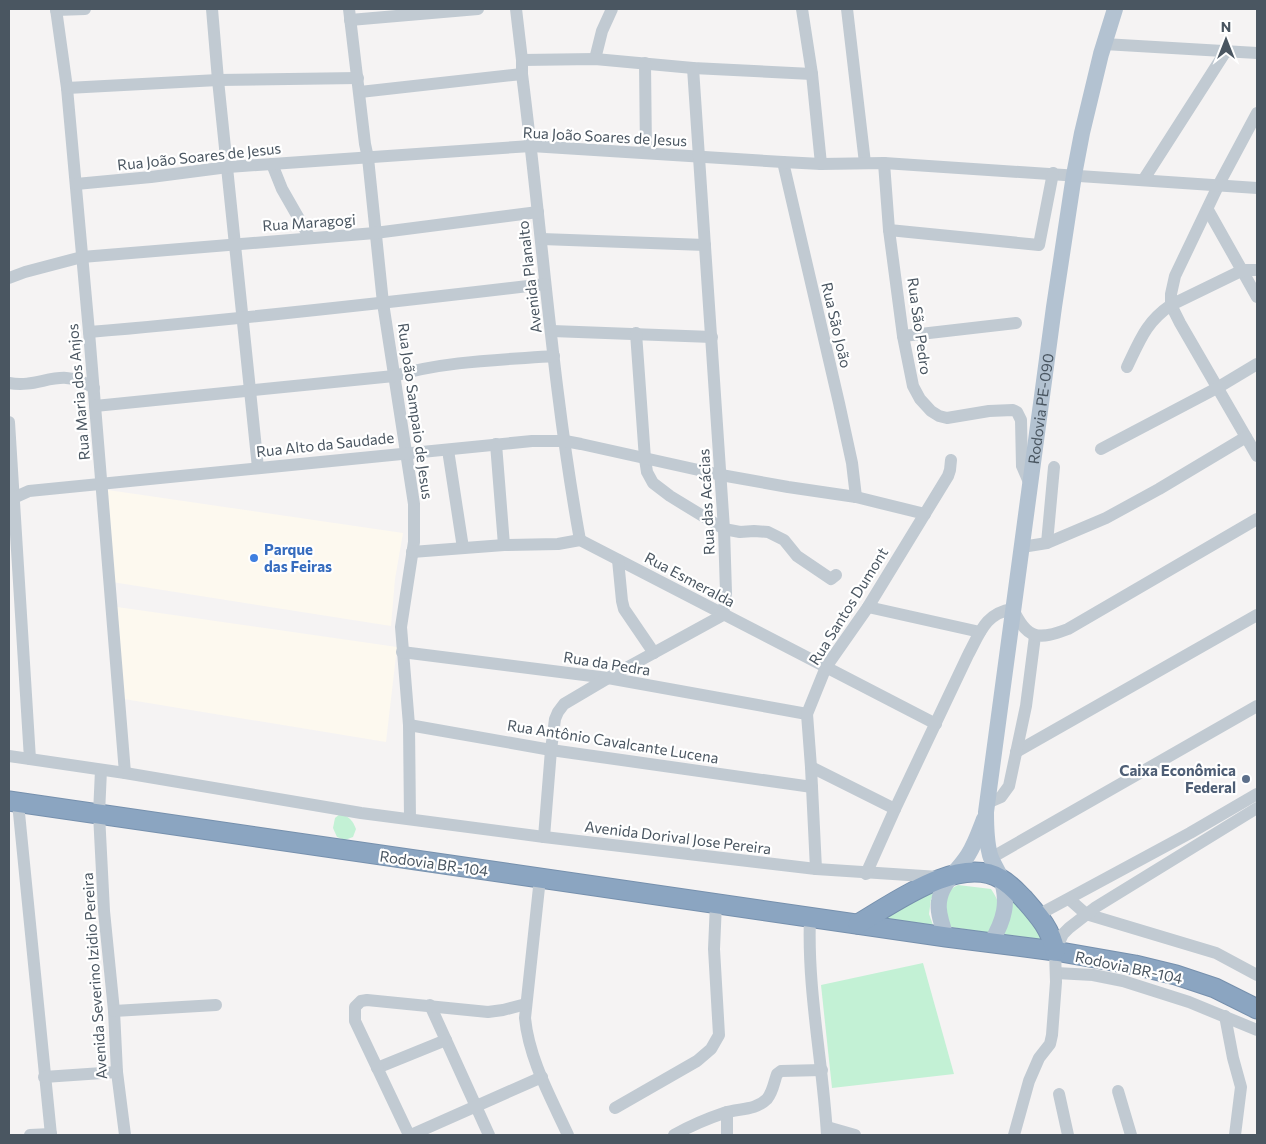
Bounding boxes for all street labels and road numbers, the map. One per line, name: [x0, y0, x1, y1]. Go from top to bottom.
street label: Rua João Soares de Jesus: [522, 123, 688, 149]
street label: Rua João Soares de Jesus: [116, 138, 282, 174]
street label: Rua Maragogi: [262, 210, 356, 234]
street label: Avenida Planalto: [513, 220, 545, 334]
street label: Rua São Pedro: [904, 276, 936, 376]
street label: Rua São João: [818, 280, 856, 370]
street label: Rua João Sampaio de Jesus: [395, 322, 437, 500]
street label: Rua Maria dos Anjos: [63, 323, 93, 461]
street label: Rodovia PE-090: [1024, 352, 1057, 465]
street label: Rua Alto da Saudade: [255, 428, 395, 460]
street label: Rua das Acácias: [694, 448, 718, 556]
street label: Rua Santos Dumont: [805, 544, 891, 668]
street label: Rua Esmeralda: [642, 548, 738, 610]
street label: Rua da Pedra: [562, 647, 652, 679]
street label: Rua Antônio Cavalcante Lucena: [506, 715, 720, 767]
street label: Avenida Dorival Jose Pereira: [584, 817, 772, 857]
street label: Rodovia BR-104: [379, 846, 489, 880]
street label: Avenida Severino Izidio Pereira: [78, 872, 110, 1080]
street label: Rodovia BR-104: [1074, 947, 1184, 987]

